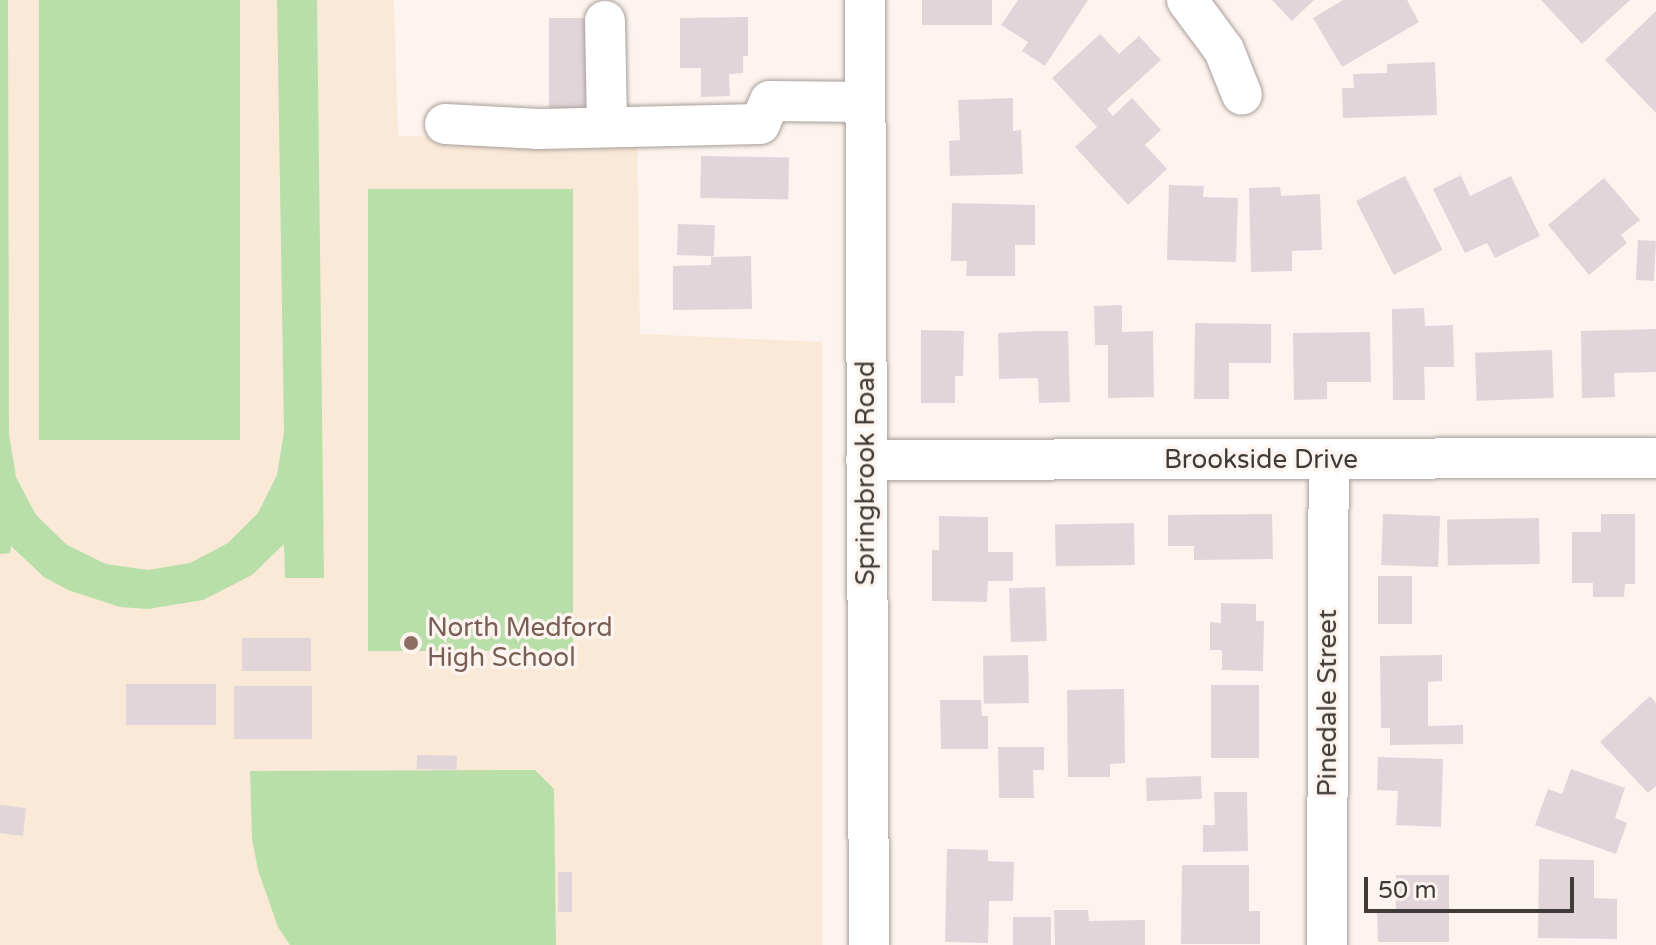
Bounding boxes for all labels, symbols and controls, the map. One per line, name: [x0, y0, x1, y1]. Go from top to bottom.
street label: Springbrook Road: [850, 361, 882, 585]
street label: Brookside Drive: [1164, 444, 1358, 476]
street label: Pinedale Street: [1312, 609, 1344, 797]
place label: North Medford High School: [427, 612, 613, 674]
marker: North Medford High School: [402, 634, 420, 652]
scale bar: [1368, 861, 1578, 911]
text: 50 m: [1378, 876, 1436, 905]

